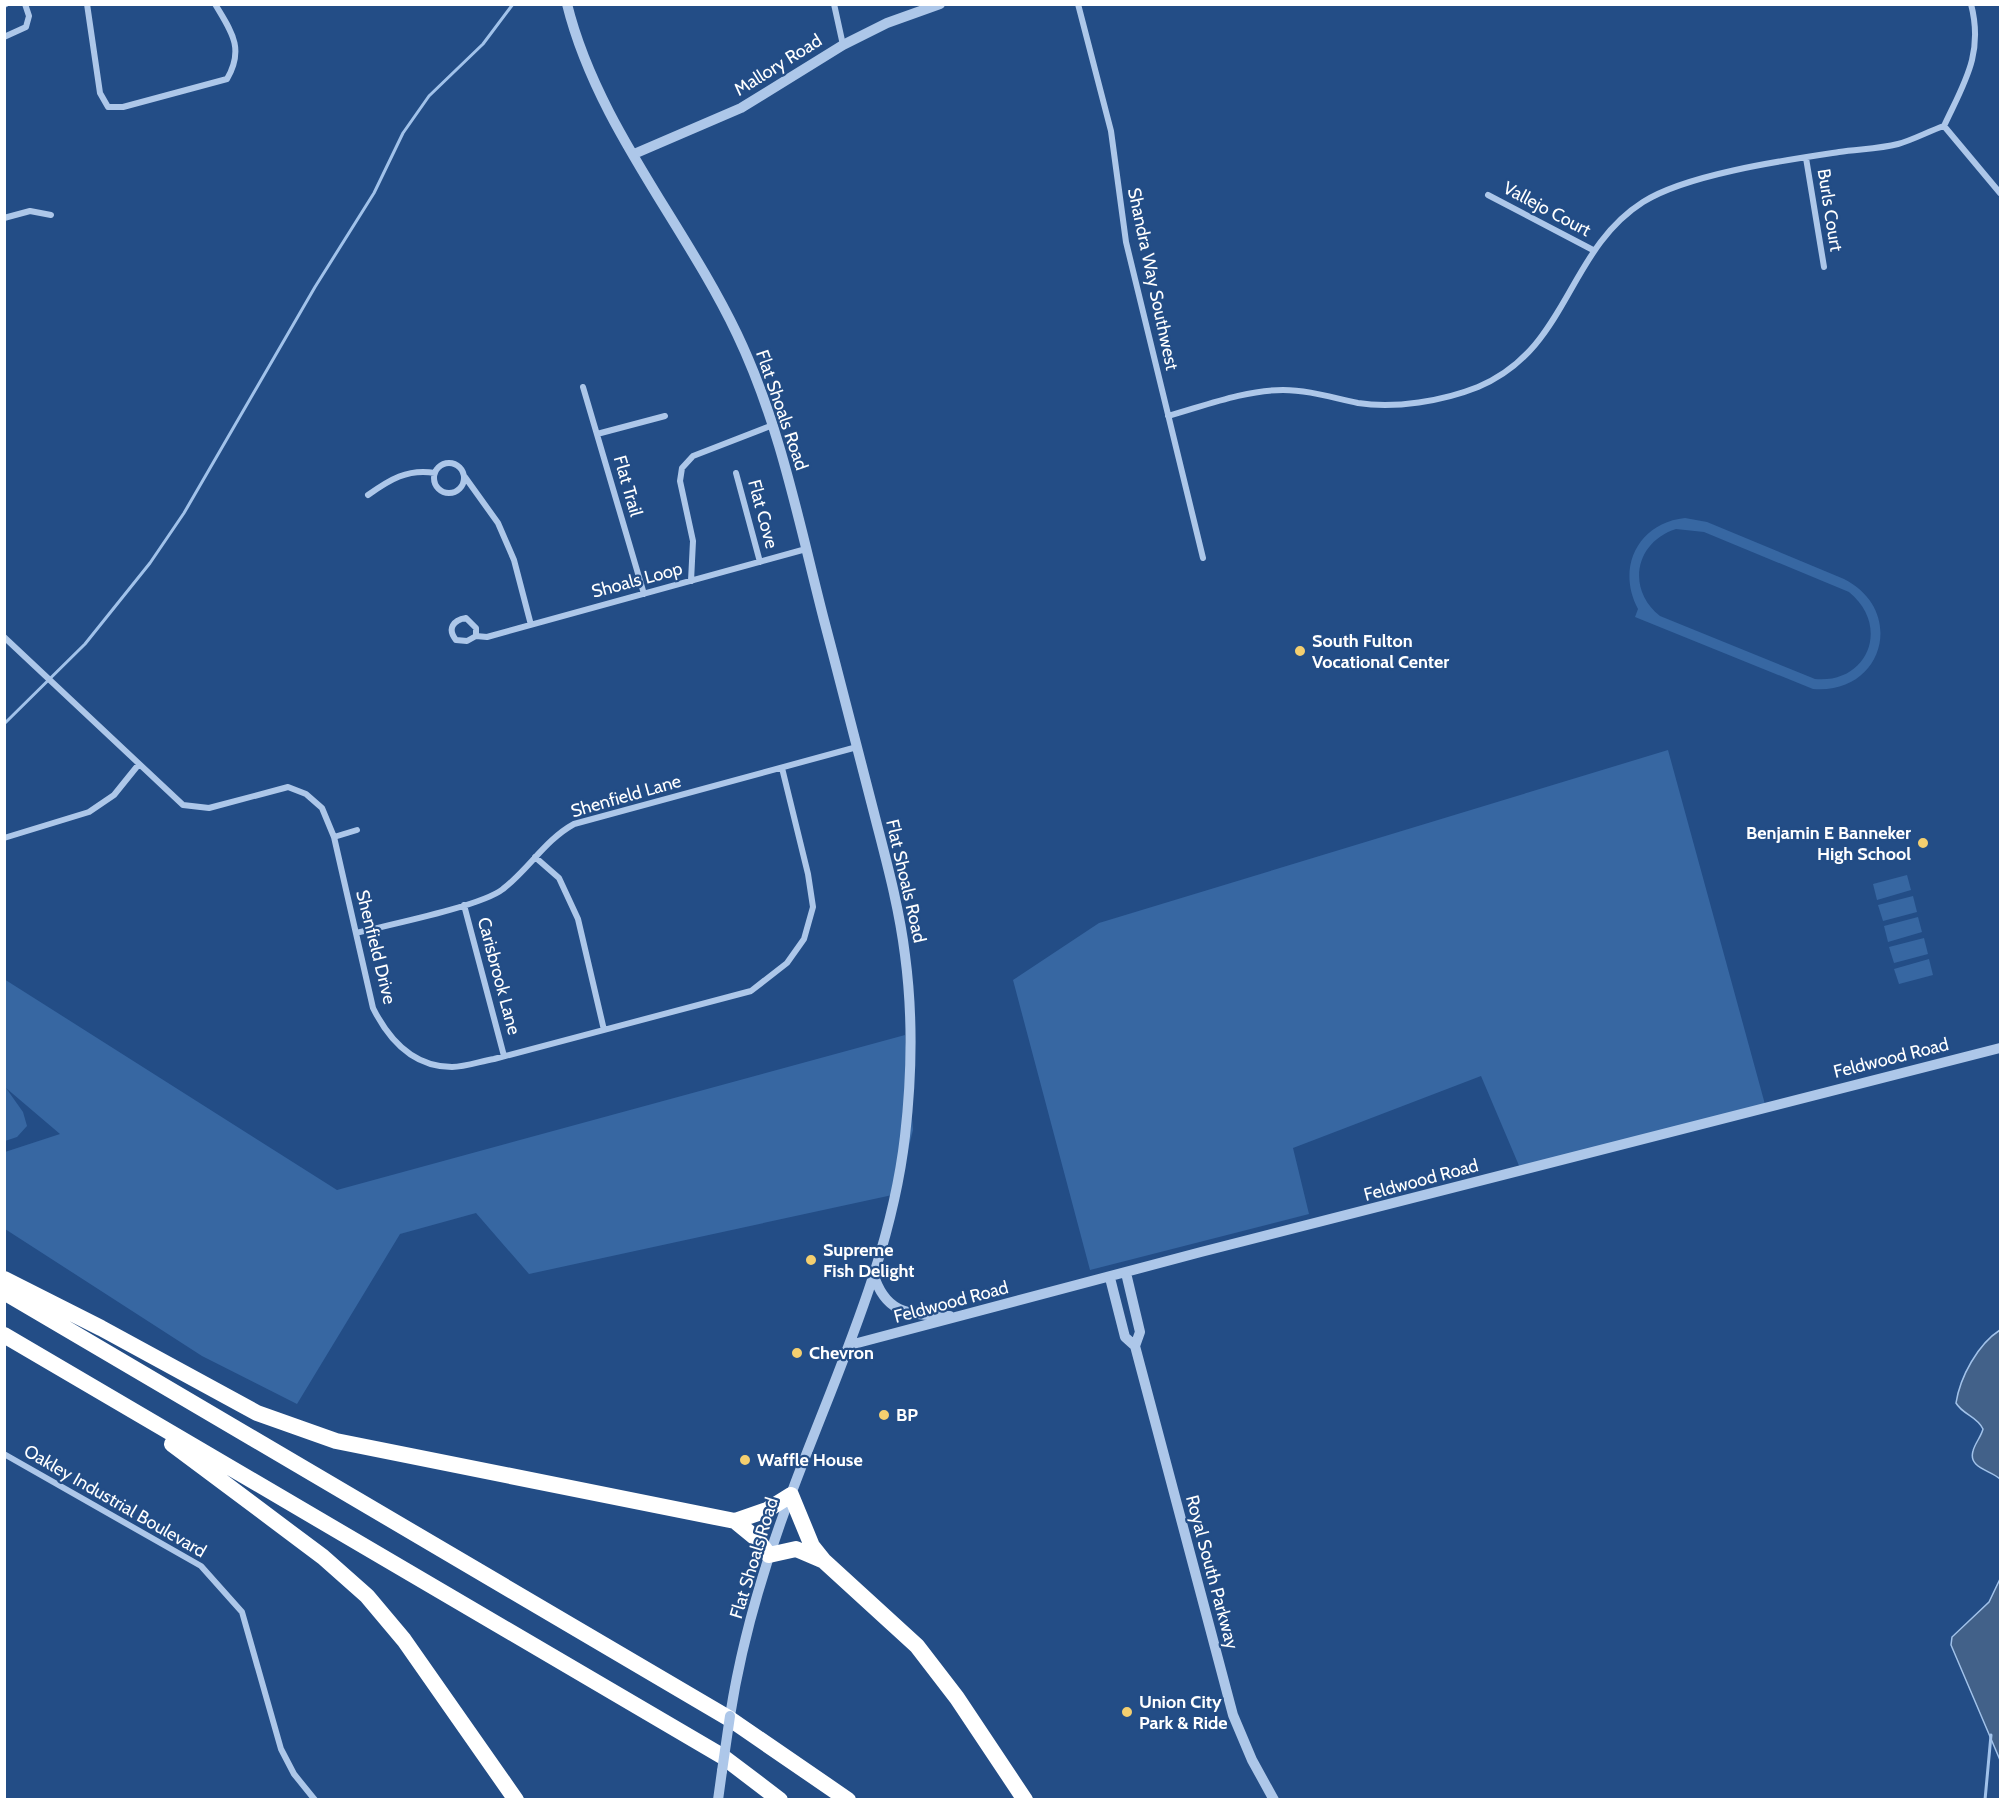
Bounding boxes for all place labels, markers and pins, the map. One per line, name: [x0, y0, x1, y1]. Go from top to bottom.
place label: South Fulton Vocational Center: [1312, 630, 1449, 673]
marker: South Fulton Vocational Center: [1293, 644, 1307, 658]
place label: Benjamin E Banneker High School: [1746, 822, 1911, 865]
marker: Benjamin E Banneker High School: [1916, 836, 1930, 850]
place label: Supreme Fish Delight: [823, 1239, 914, 1282]
marker: Supreme Fish Delight: [804, 1253, 818, 1267]
place label: Chevron: [809, 1342, 874, 1364]
marker: Chevron: [790, 1346, 804, 1360]
place label: BP: [896, 1404, 918, 1426]
marker: BP: [877, 1408, 891, 1422]
place label: Waffle House: [757, 1449, 863, 1471]
marker: Waffle House: [738, 1453, 752, 1467]
place label: Union City Park & Ride: [1139, 1691, 1228, 1734]
marker: Union City Park & Ride: [1120, 1705, 1134, 1719]

